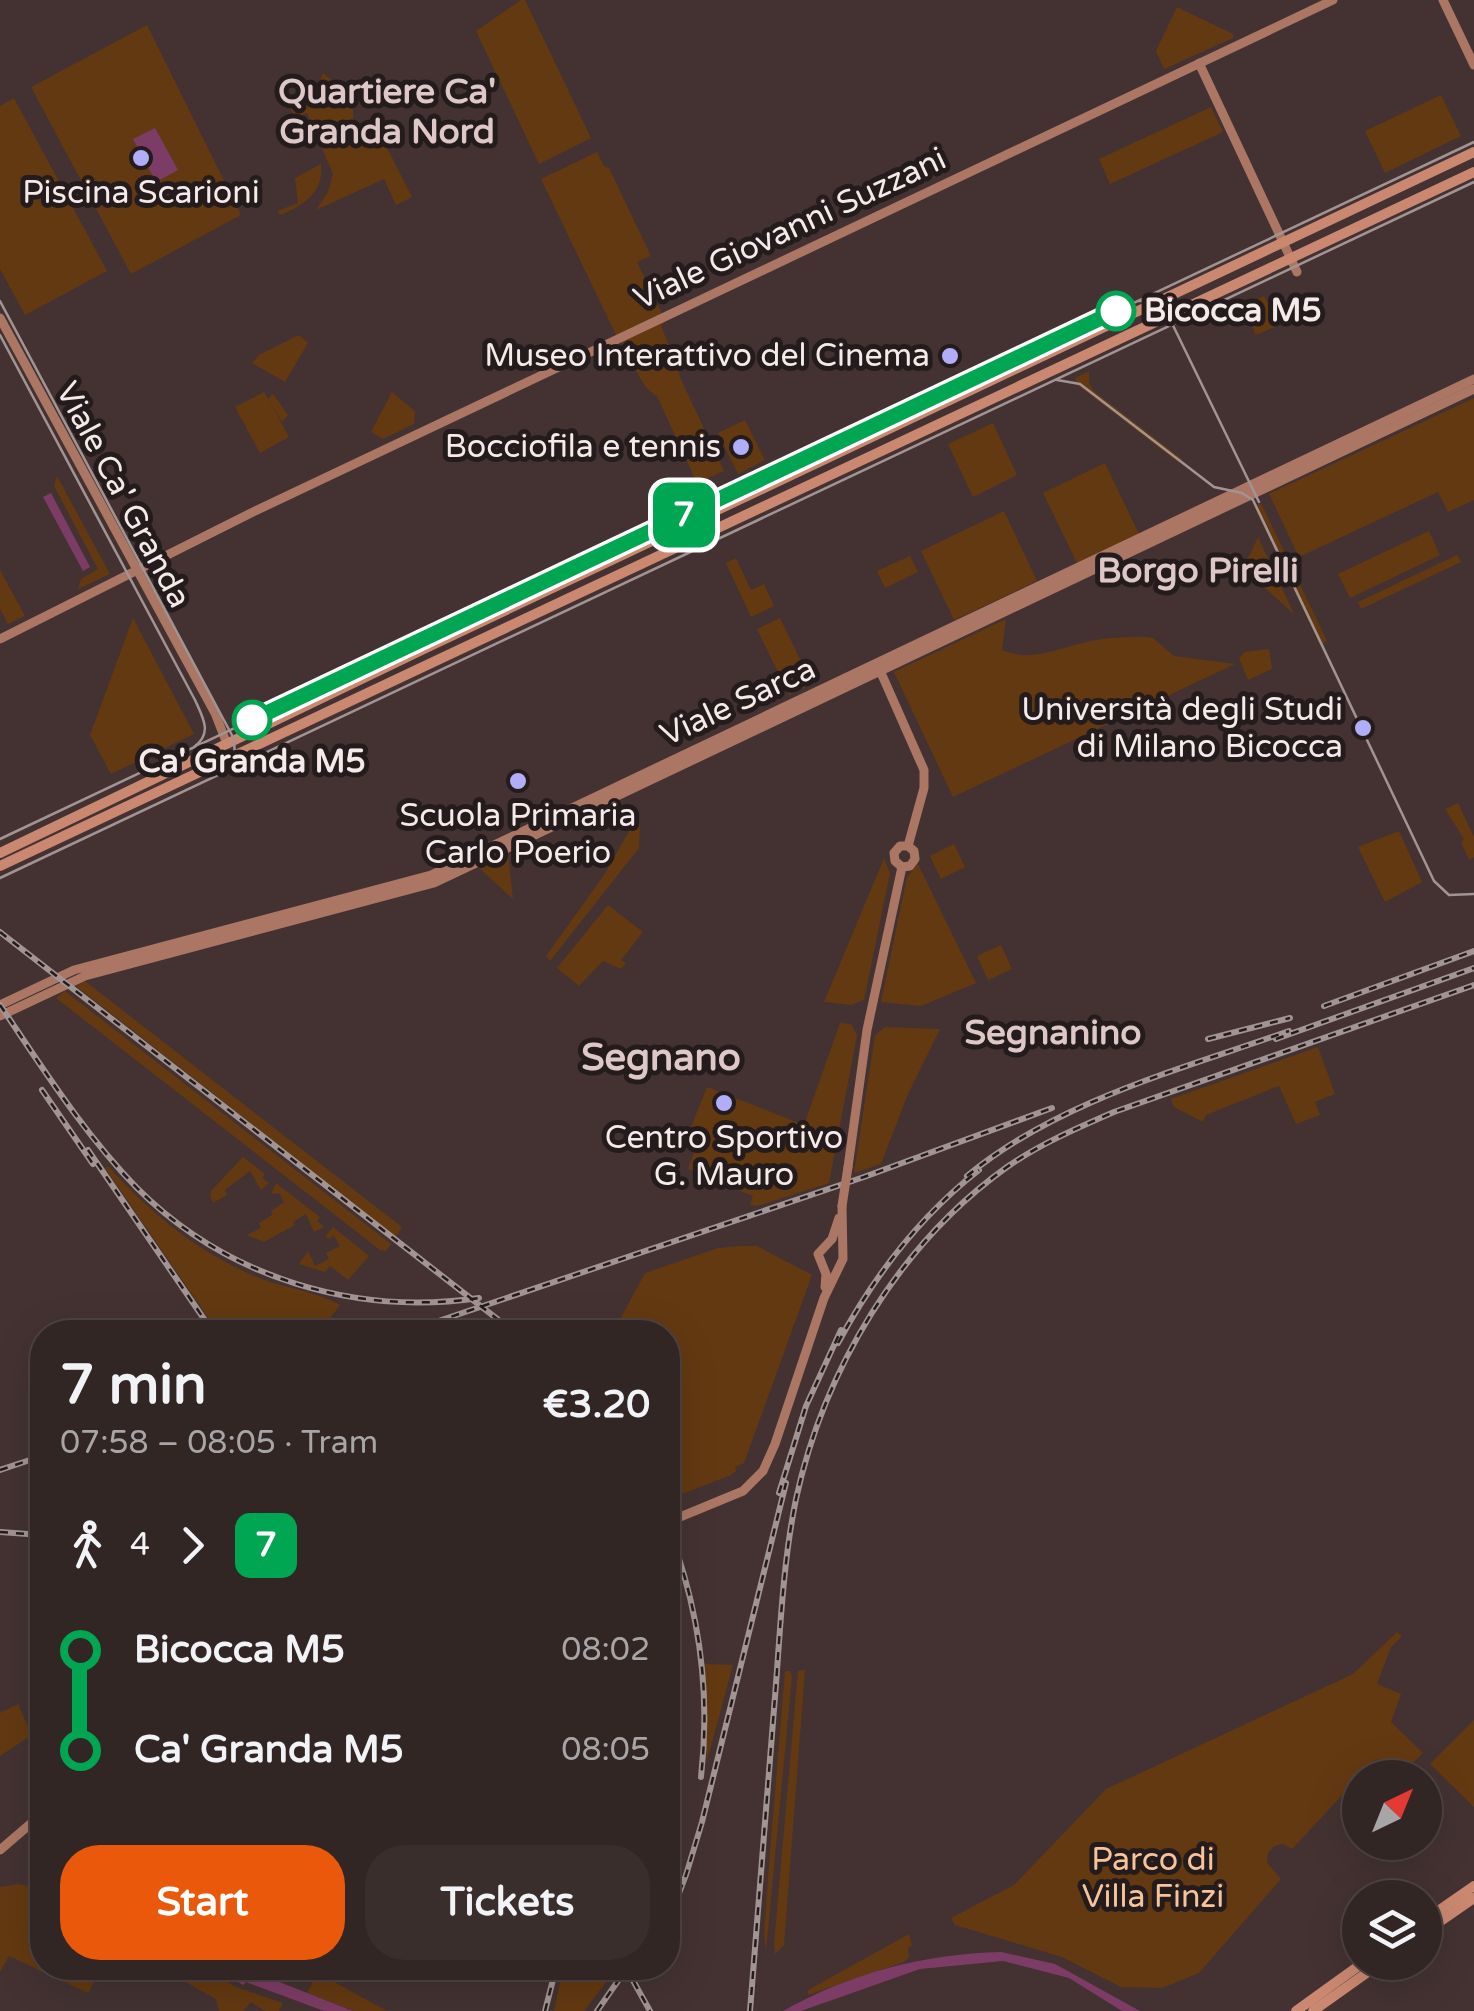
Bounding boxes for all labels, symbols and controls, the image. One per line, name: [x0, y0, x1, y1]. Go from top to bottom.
district label: Quartiere Ca' Granda Nord: [278, 71, 496, 153]
street label: Viale Giovanni Suzzani: [628, 140, 952, 318]
marker: Piscina Scarioni: [130, 147, 152, 169]
place label: Piscina Scarioni: [22, 174, 260, 212]
marker: Bicocca M5: [1097, 292, 1135, 330]
place label: Bicocca M5: [1144, 292, 1322, 330]
place label: Museo Interattivo del Cinema: [484, 337, 930, 375]
marker: Museo Interattivo del Cinema: [939, 345, 961, 367]
street label: Viale Ca' Granda: [48, 376, 198, 614]
place label: Bocciofila e tennis: [445, 428, 721, 466]
marker: Bocciofila e tennis: [730, 436, 752, 458]
line badge: 7: [652, 482, 716, 548]
text: 7: [673, 494, 695, 536]
district label: Borgo Pirelli: [1097, 550, 1299, 592]
street label: Viale Sarca: [654, 650, 822, 754]
place label: Università degli Studi di Milano Bicocca: [1021, 691, 1343, 766]
marker: Ca' Granda M5: [233, 701, 271, 739]
marker: Università degli Studi di Milano Bicocca: [1352, 717, 1374, 739]
place label: Ca' Granda M5: [138, 743, 366, 781]
marker: Scuola Primaria Carlo Poerio: [507, 770, 529, 792]
place label: Scuola Primaria Carlo Poerio: [399, 797, 637, 872]
district label: Segnanino: [964, 1012, 1142, 1054]
district label: Segnano: [581, 1035, 741, 1081]
marker: Centro Sportivo G. Mauro: [713, 1092, 735, 1114]
place label: Centro Sportivo G. Mauro: [605, 1119, 843, 1194]
text: 7 min: [60, 1353, 207, 1419]
text: €3.20: [543, 1382, 650, 1428]
text: 07:58 – 08:05 · Tram: [60, 1424, 378, 1462]
icon: walk: [60, 1518, 115, 1573]
icon: forward: [165, 1518, 220, 1573]
text: 7: [255, 1524, 277, 1566]
text: 4: [130, 1526, 150, 1564]
text: Bicocca M5: [134, 1627, 345, 1673]
text: 08:02: [561, 1631, 650, 1669]
text: Ca' Granda M5: [134, 1727, 404, 1773]
text: 08:05: [561, 1731, 650, 1769]
north arrow: [1342, 1760, 1442, 1860]
map controls: [1342, 1760, 1442, 1980]
park label: Parco di Villa Finzi: [1082, 1841, 1224, 1916]
button: Start: [60, 1845, 345, 1960]
button: Tickets: [365, 1845, 650, 1960]
button: layers: [1342, 1880, 1442, 1980]

